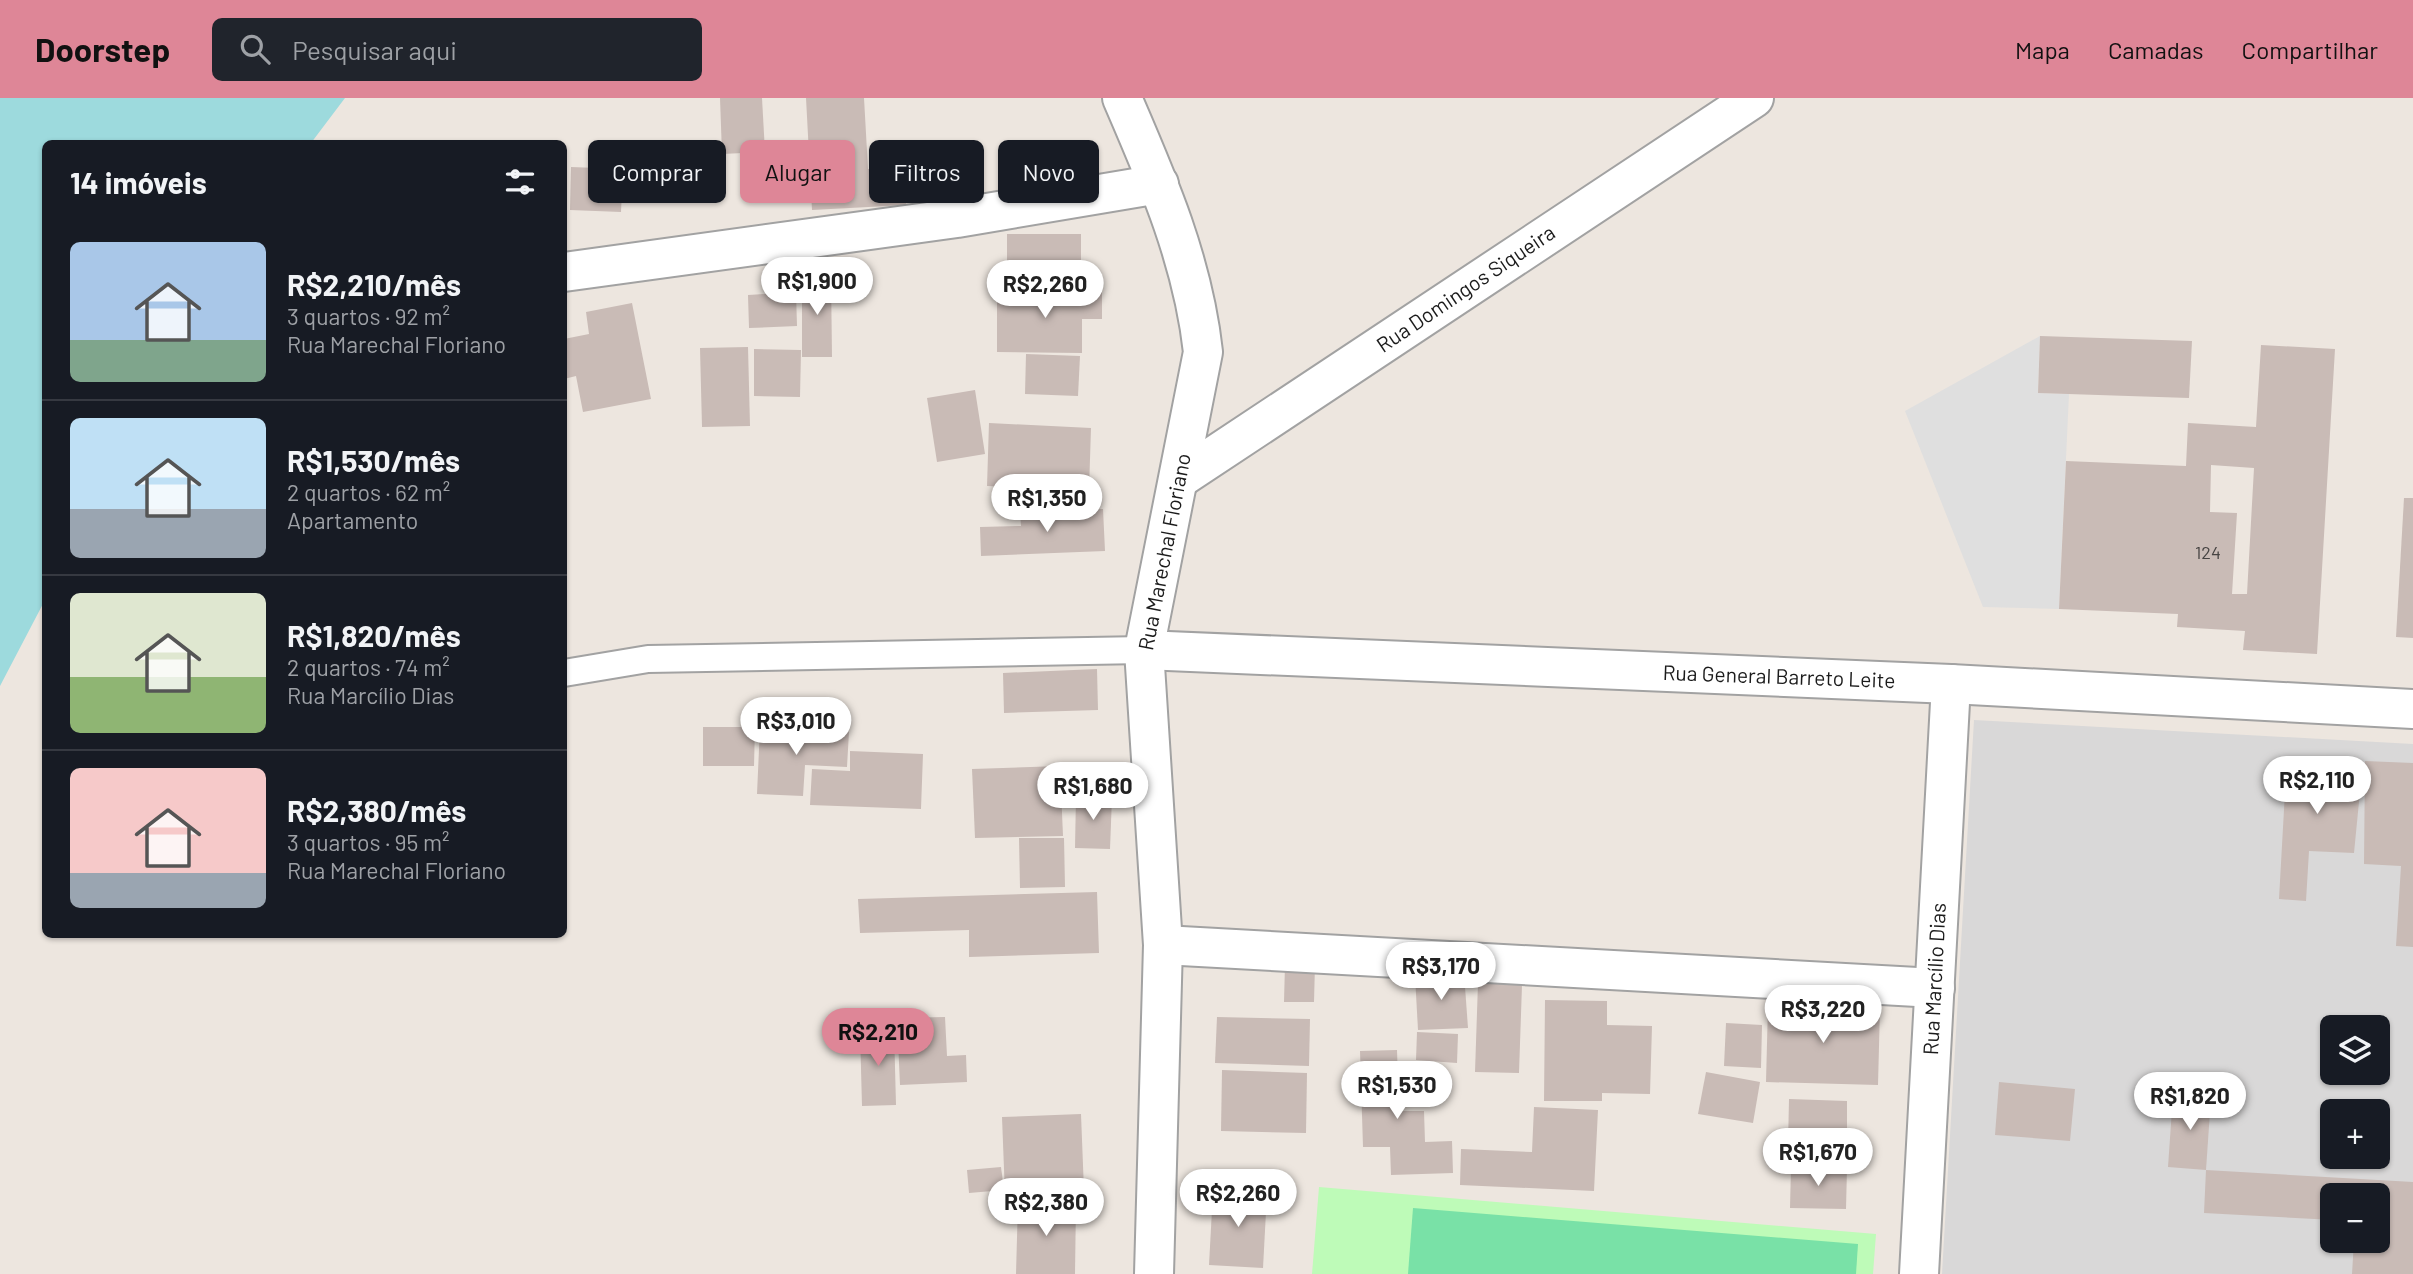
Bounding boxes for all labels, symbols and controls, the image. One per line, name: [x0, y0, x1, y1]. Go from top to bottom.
search box: [212, 18, 702, 81]
text: Doorstep: [35, 29, 170, 69]
icon: search: [236, 30, 274, 68]
text: Pesquisar aqui: [292, 34, 457, 65]
text: Mapa: [2015, 35, 2070, 64]
text: Camadas: [2108, 35, 2204, 64]
text: Compartilhar: [2242, 35, 2378, 64]
chip: Comprar: [588, 140, 726, 203]
chip: Alugar: [740, 140, 855, 203]
chip: Filtros: [869, 140, 984, 203]
chip: Novo: [998, 140, 1099, 203]
icon: filters: [501, 163, 539, 201]
text: 14 imóveis: [70, 164, 207, 200]
street label: Rua Domingos Siqueira: [1371, 219, 1559, 357]
pin: R$1,900: [752, 258, 882, 317]
pin: R$2,260: [980, 260, 1110, 320]
text: R$2,210/mês: [287, 266, 461, 302]
text: R$1,900: [777, 266, 857, 294]
text: R$2,260: [1003, 269, 1087, 297]
icon: home: [126, 270, 210, 354]
text: 3 quartos · 92 m²: [287, 302, 450, 330]
text: Rua Marechal Floriano: [287, 330, 506, 358]
text: R$1,530/mês: [287, 442, 460, 478]
icon: home: [126, 446, 210, 530]
street label: Rua Marechal Floriano: [1132, 451, 1195, 652]
pin: R$1,350: [982, 474, 1112, 534]
text: 2 quartos · 62 m²: [287, 478, 450, 506]
text: R$1,350: [1007, 483, 1087, 511]
text: Apartamento: [287, 506, 418, 534]
house number: 124: [2195, 541, 2221, 563]
text: R$1,820/mês: [287, 617, 461, 653]
icon: home: [126, 621, 210, 705]
text: 2 quartos · 74 m²: [287, 653, 450, 681]
street label: Rua General Barreto Leite: [1662, 659, 1896, 692]
text: Rua Marcílio Dias: [287, 681, 454, 709]
pin: R$3,010: [731, 698, 861, 757]
text: R$3,010: [756, 706, 836, 734]
pin: R$2,110: [2252, 756, 2382, 816]
pin: R$1,680: [1028, 762, 1158, 822]
text: R$2,110: [2279, 765, 2355, 793]
text: R$1,680: [1053, 771, 1133, 799]
text: R$2,380/mês: [287, 792, 466, 828]
icon: home: [126, 796, 210, 880]
text: 3 quartos · 95 m²: [287, 828, 450, 856]
text: Rua Marechal Floriano: [287, 856, 506, 884]
street label: Rua Marcílio Dias: [1917, 902, 1950, 1056]
pin: R$3,170: [1376, 942, 1506, 1002]
text: R$3,170: [1402, 951, 1480, 979]
pin: R$3,220: [1758, 986, 1888, 1045]
text: R$3,220: [1781, 994, 1865, 1022]
pin: R$2,210: [813, 1009, 943, 1068]
map controls: [2320, 1015, 2390, 1253]
button: layers: [2320, 1015, 2390, 1085]
text: R$2,210: [838, 1017, 918, 1045]
pin: R$1,530: [1332, 1062, 1462, 1121]
text: R$1,530: [1357, 1070, 1437, 1098]
pin: R$1,820: [2125, 1072, 2255, 1132]
text: R$1,820: [2150, 1081, 2230, 1109]
button: +: [2320, 1099, 2390, 1169]
pin: R$1,670: [1753, 1128, 1883, 1188]
text: R$1,670: [1779, 1137, 1857, 1165]
pin: R$2,260: [1173, 1170, 1303, 1229]
pin: R$2,380: [981, 1178, 1111, 1238]
text: R$2,260: [1196, 1178, 1280, 1206]
button: −: [2320, 1183, 2390, 1253]
text: R$2,380: [1004, 1187, 1088, 1215]

